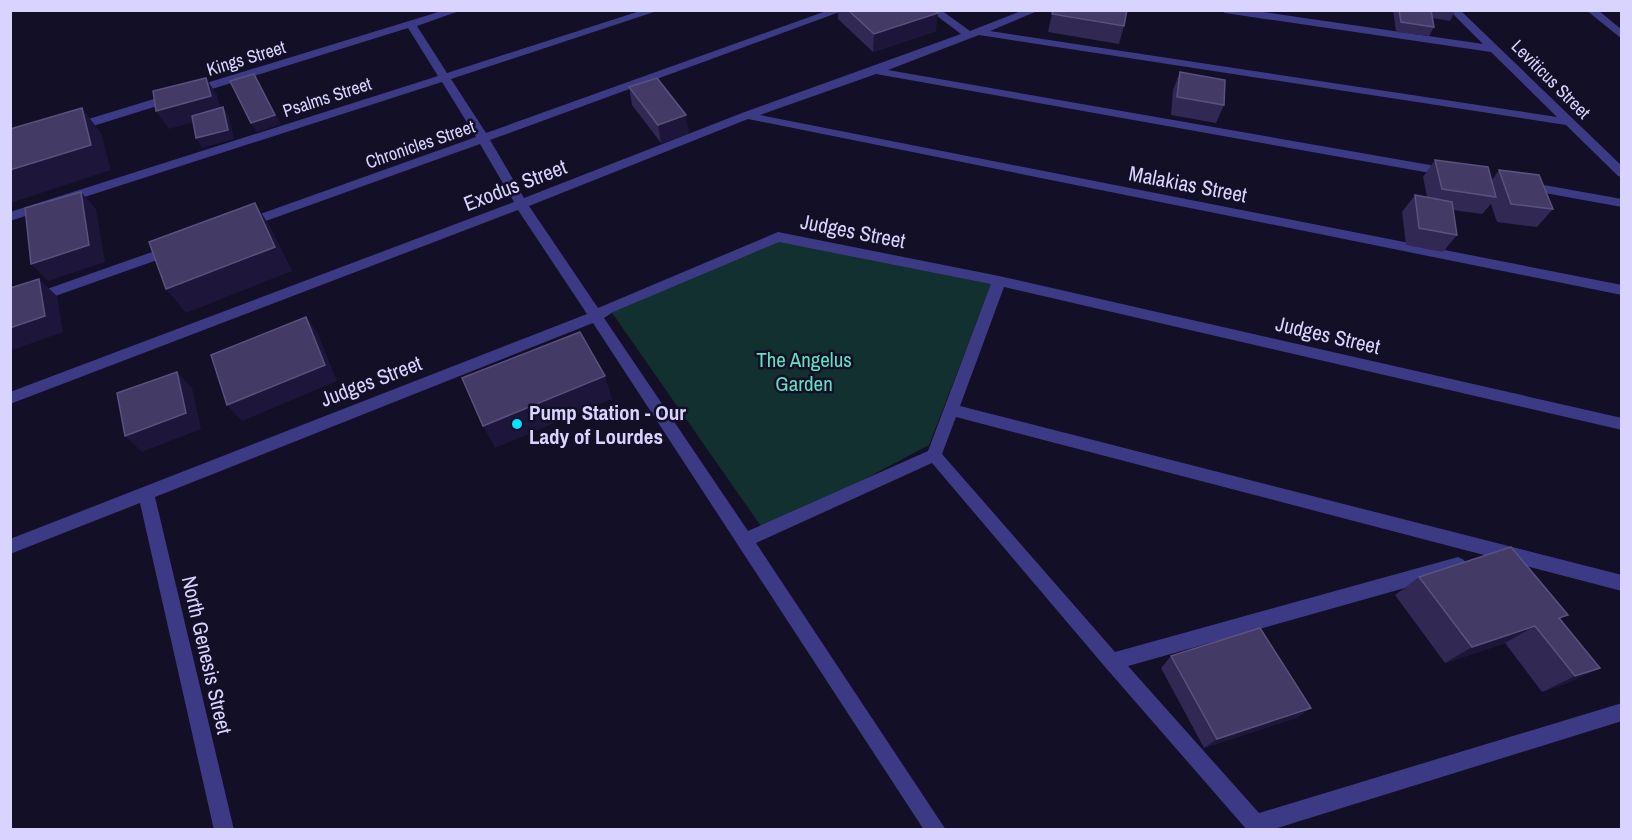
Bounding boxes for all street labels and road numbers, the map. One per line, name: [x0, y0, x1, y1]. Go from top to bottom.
street label: Kings Street: [204, 34, 288, 82]
street label: Leviticus Street: [1506, 34, 1596, 124]
street label: Psalms Street: [279, 71, 375, 123]
street label: Chronicles Street: [362, 114, 478, 174]
street label: Exodus Street: [459, 152, 571, 218]
street label: Malakias Street: [1127, 158, 1250, 210]
street label: Judges Street: [798, 207, 908, 255]
street label: Judges Street: [1273, 309, 1383, 361]
street label: Judges Street: [316, 348, 426, 414]
street label: North Genesis Street: [175, 573, 239, 737]

